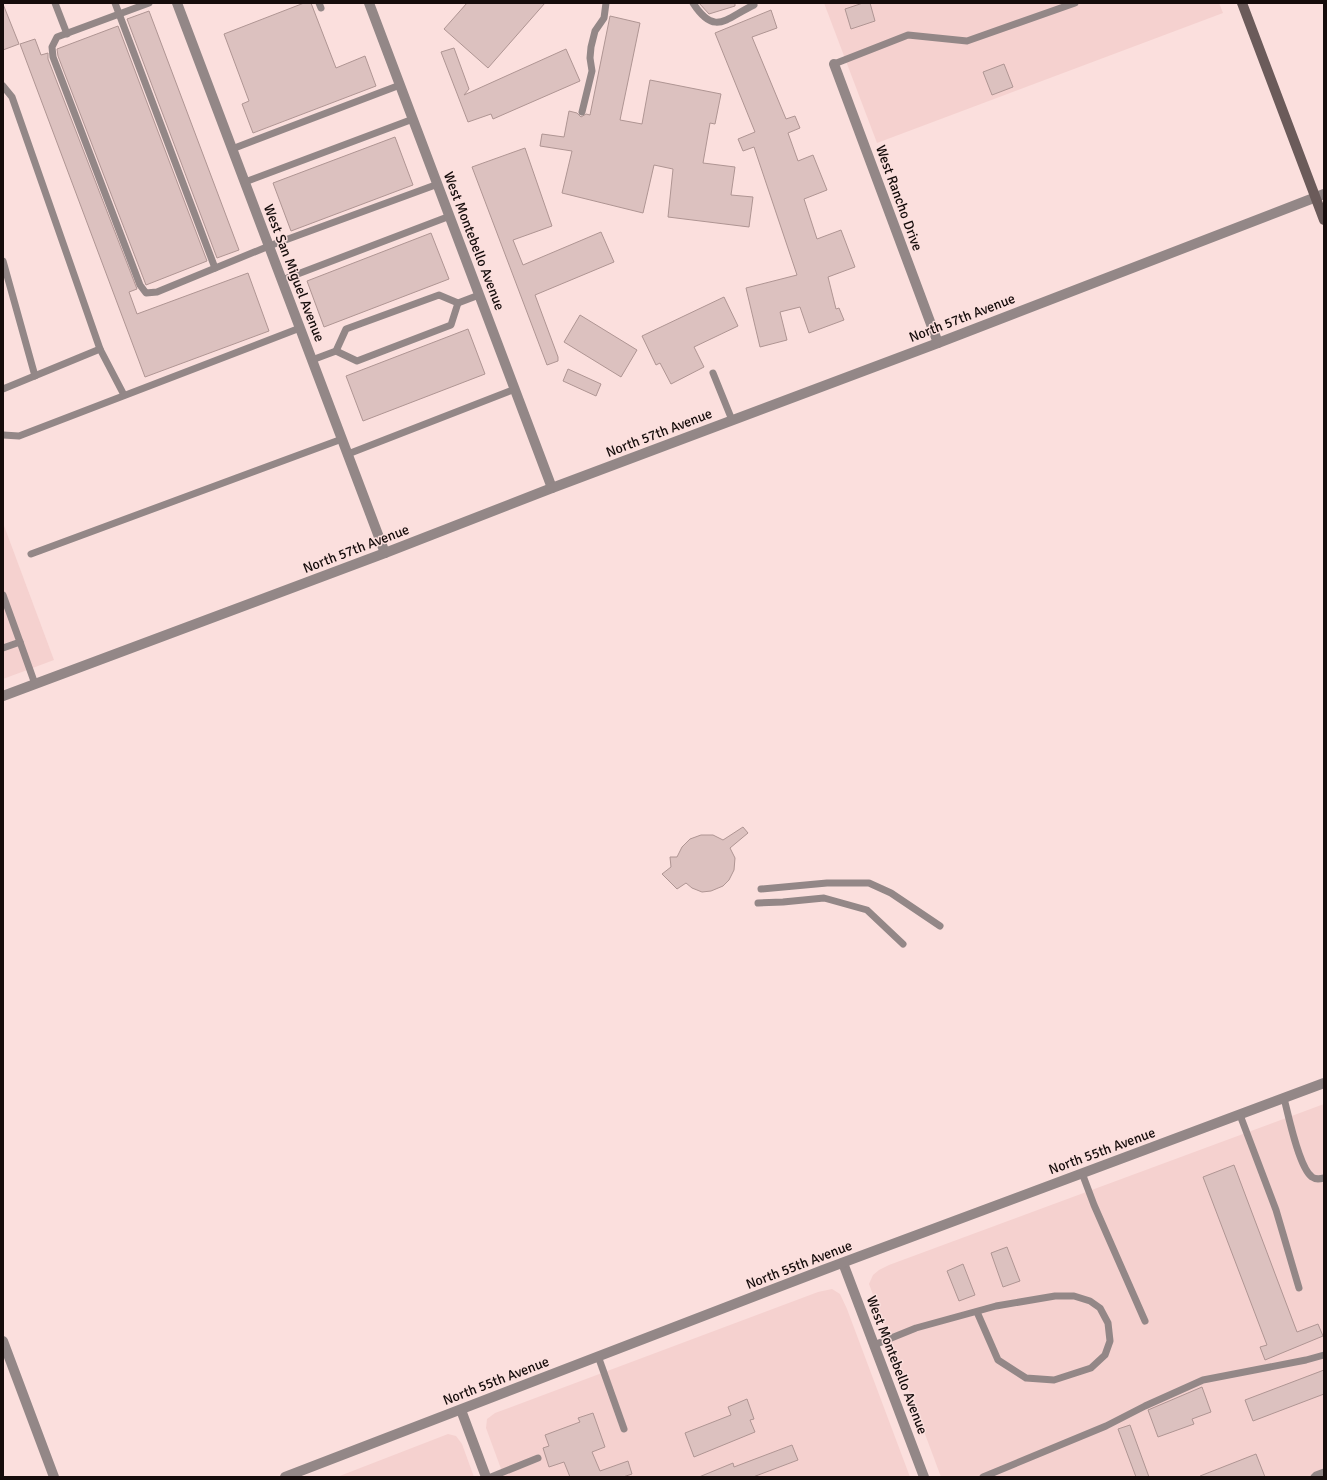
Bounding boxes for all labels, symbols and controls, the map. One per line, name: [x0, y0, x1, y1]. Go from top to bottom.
street label: West Rancho Drive: [872, 143, 926, 253]
street label: West Montebello Avenue: [440, 169, 508, 313]
street label: West San Miguel Avenue: [260, 202, 328, 344]
street label: North 57th Avenue: [907, 290, 1017, 346]
street label: North 57th Avenue: [604, 405, 714, 461]
street label: North 57th Avenue: [301, 521, 411, 577]
street label: North 55th Avenue: [1046, 1124, 1158, 1178]
street label: North 55th Avenue: [744, 1237, 854, 1293]
street label: West Montebello Avenue: [863, 1293, 931, 1437]
street label: North 55th Avenue: [441, 1353, 551, 1409]

